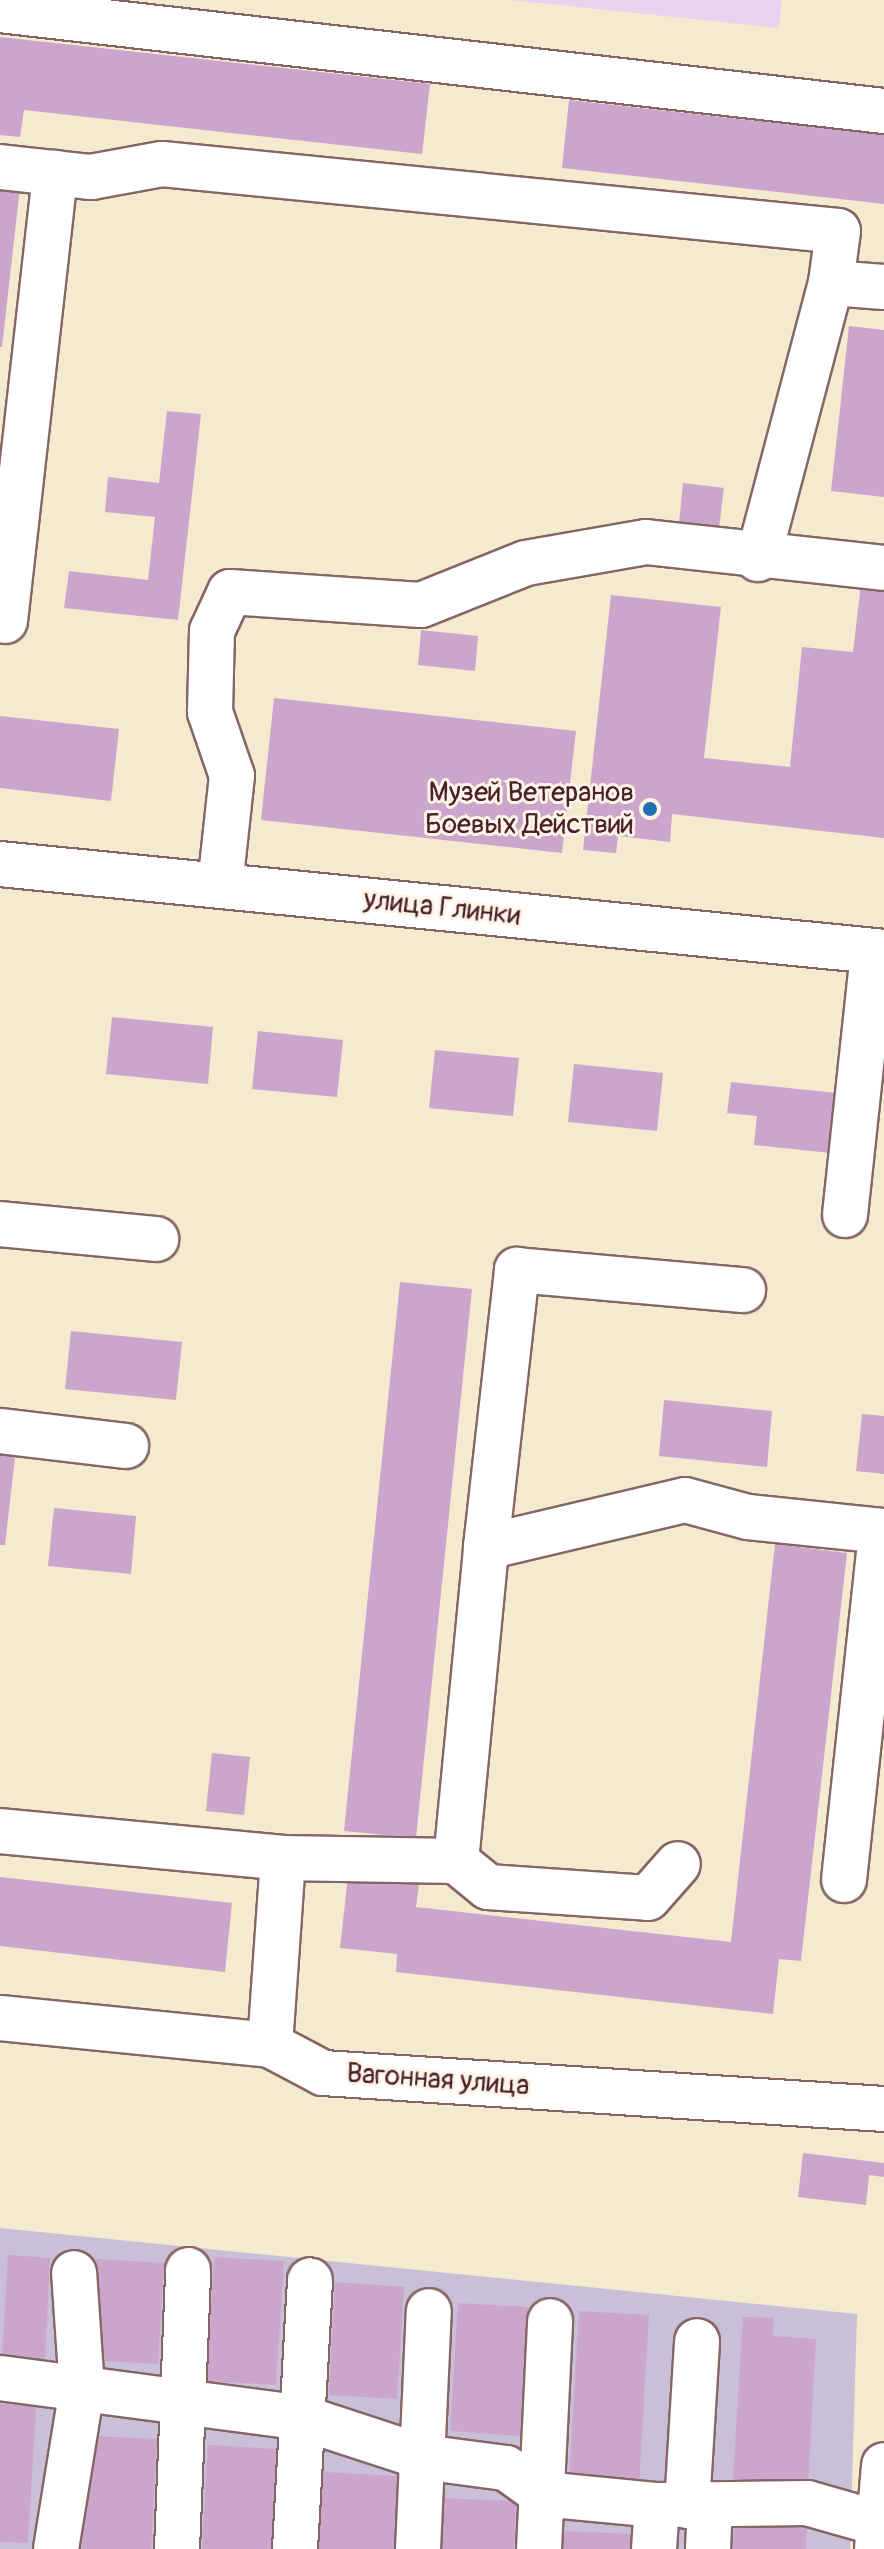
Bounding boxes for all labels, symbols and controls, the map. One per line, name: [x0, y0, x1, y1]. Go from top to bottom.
place label: Музей Ветеранов Боевых Действий: [425, 776, 634, 842]
marker: Музей Ветеранов Боевых Действий: [641, 800, 659, 818]
street label: улица Глинки: [362, 883, 522, 933]
street label: Вагонная улица: [345, 2057, 531, 2103]

